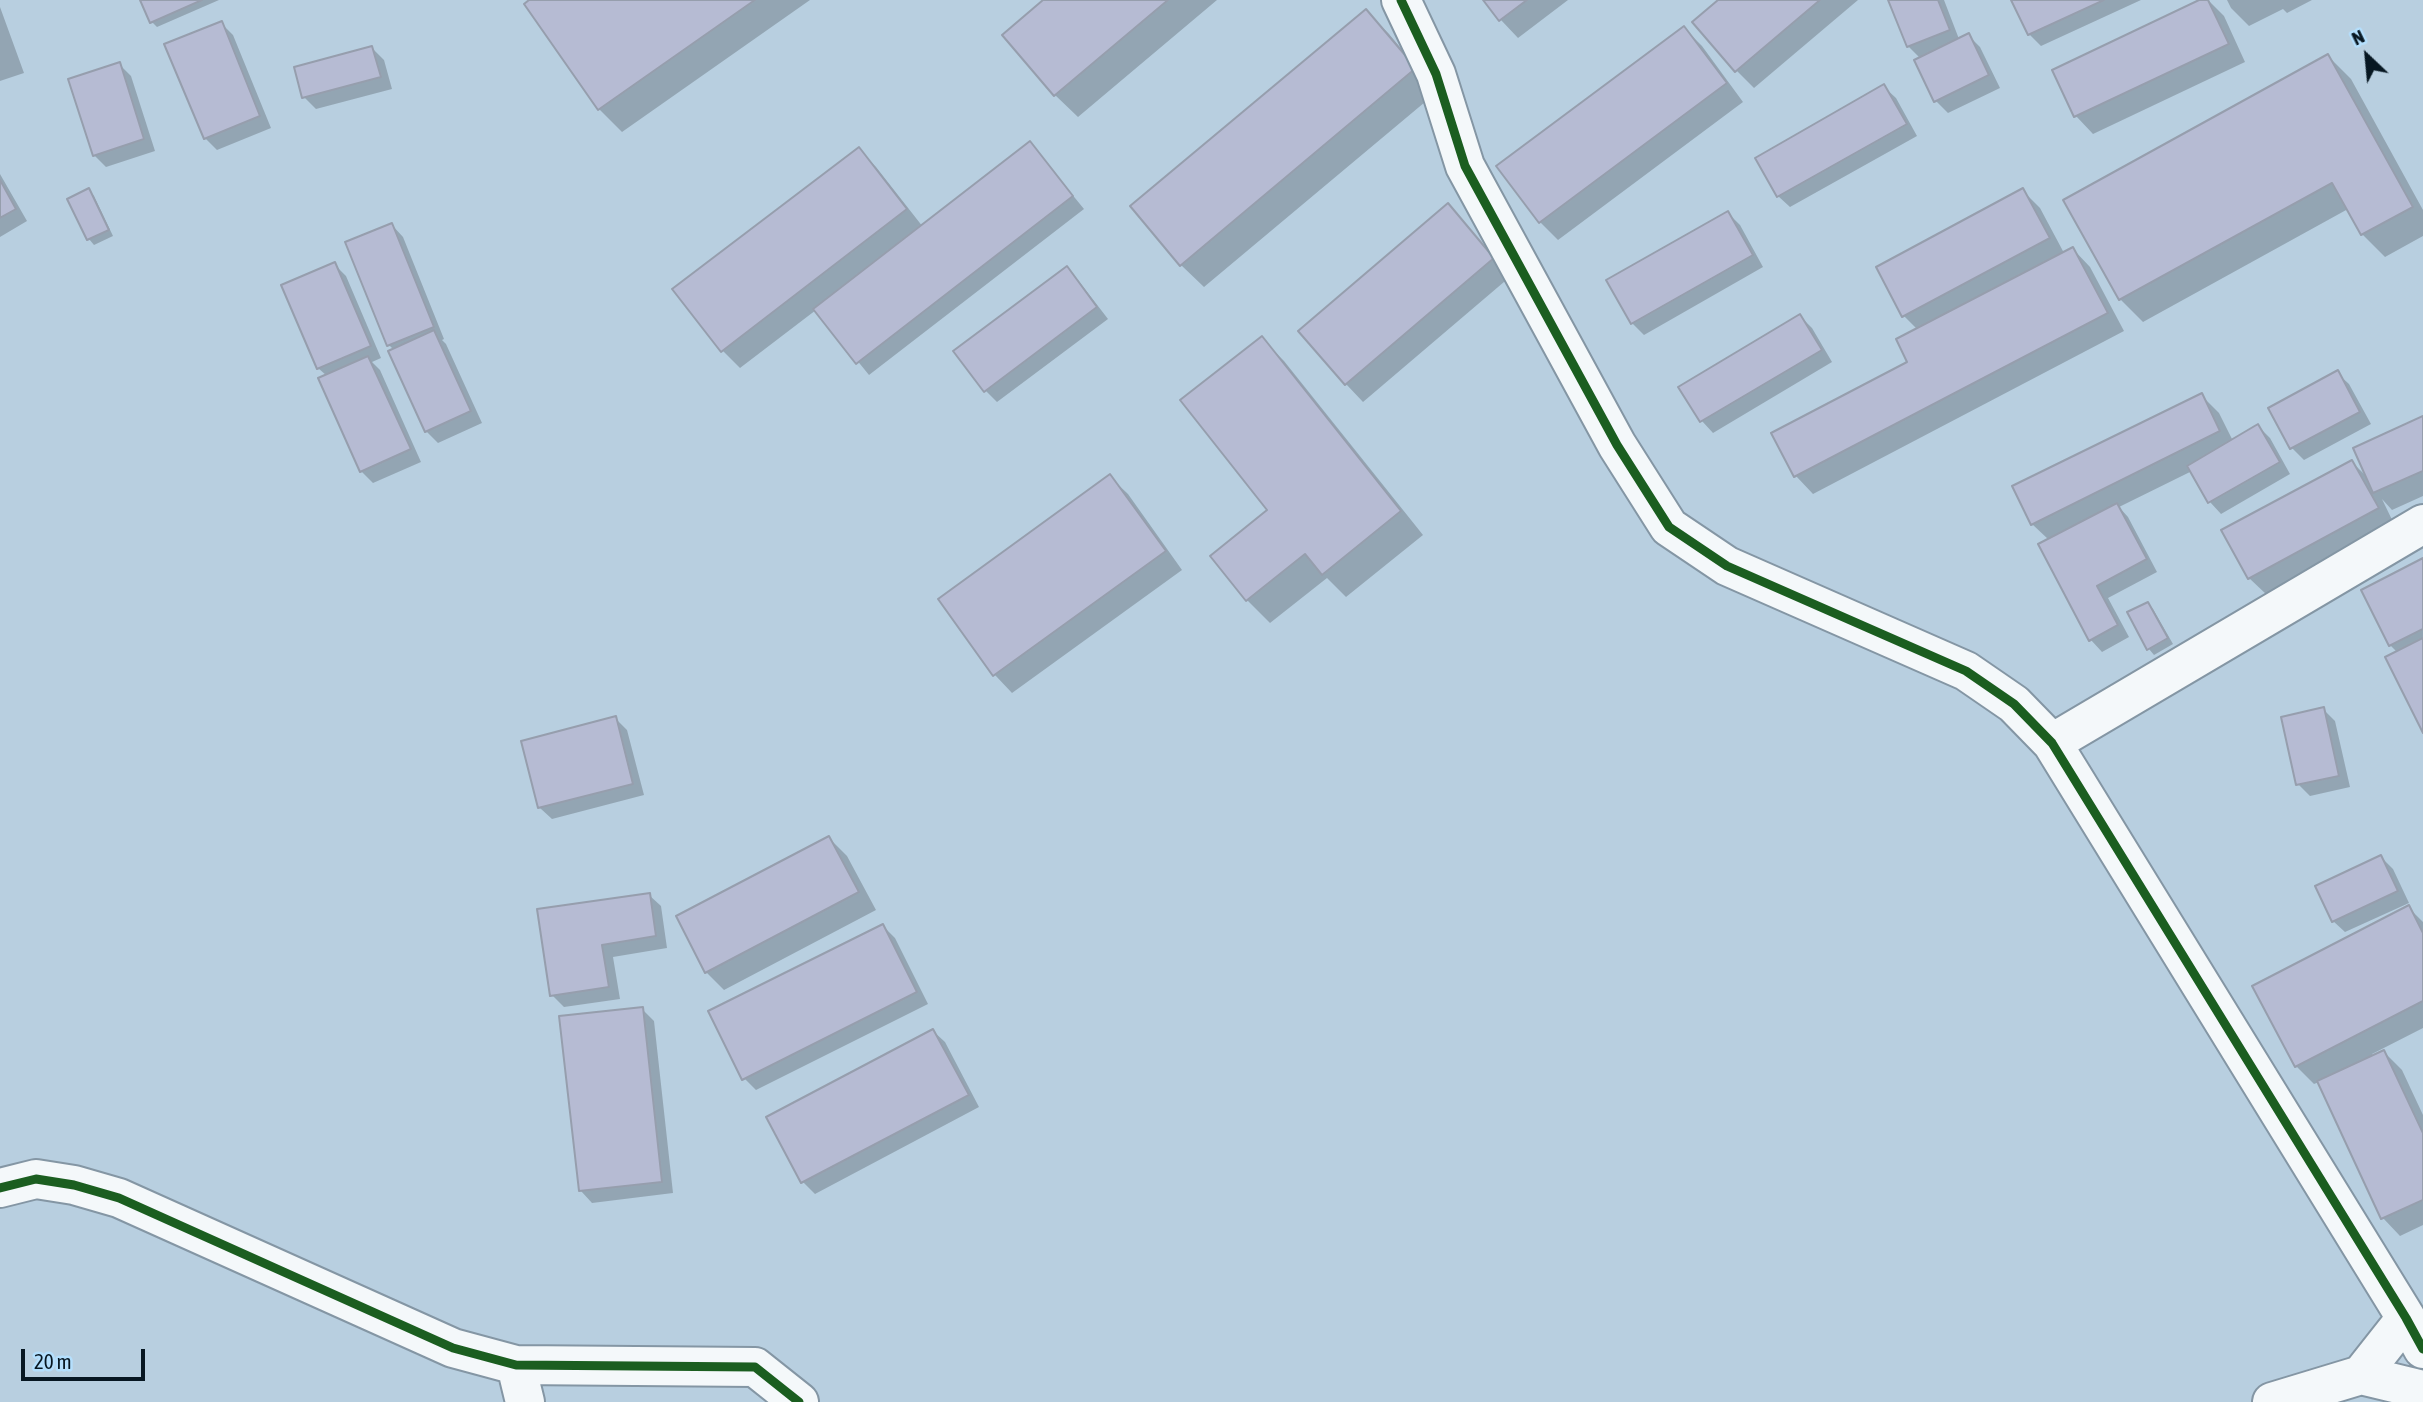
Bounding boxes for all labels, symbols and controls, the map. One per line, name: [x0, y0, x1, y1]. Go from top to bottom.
north arrow: [2332, 21, 2402, 91]
text: N: [2348, 25, 2368, 49]
scale bar: [24, 1336, 149, 1380]
text: 20 m: [34, 1349, 72, 1373]

